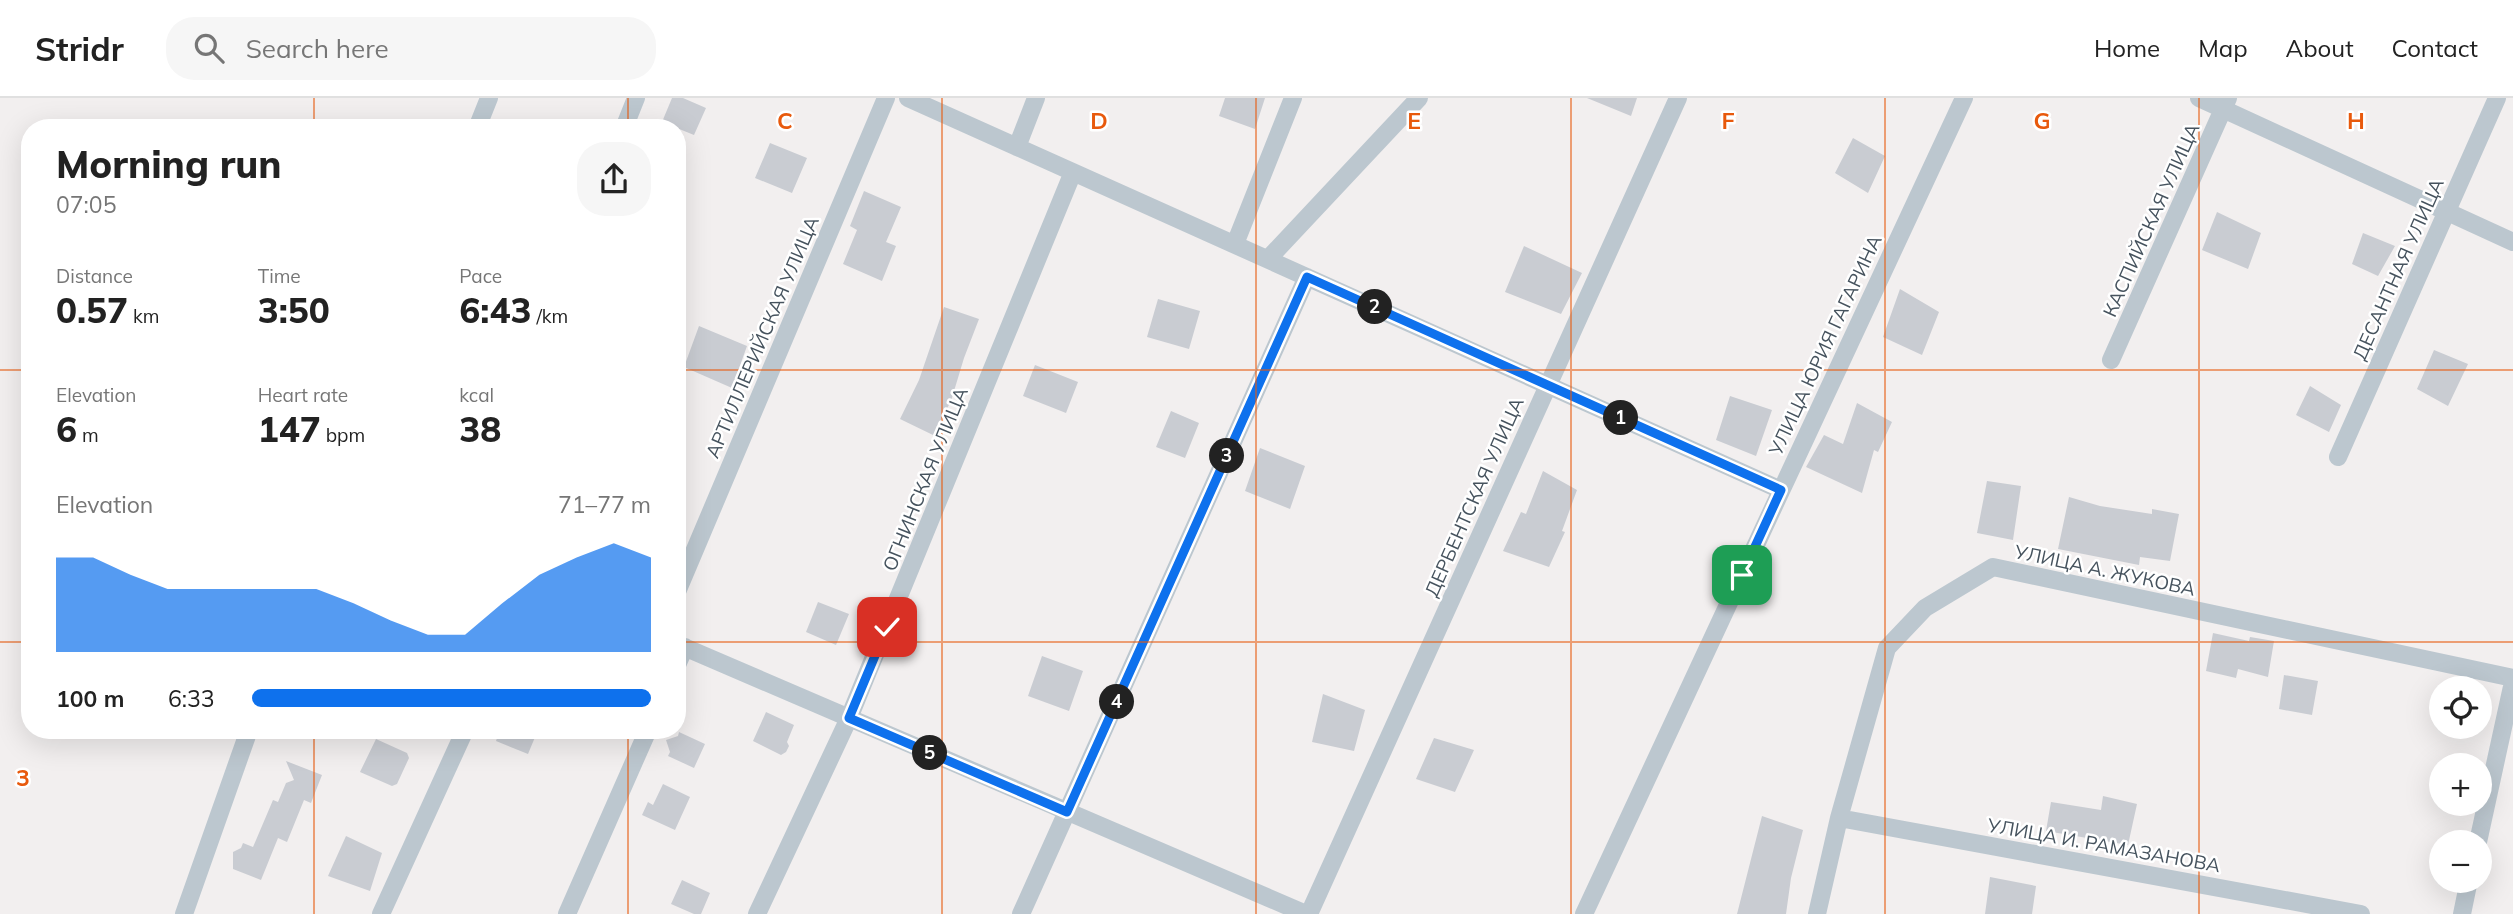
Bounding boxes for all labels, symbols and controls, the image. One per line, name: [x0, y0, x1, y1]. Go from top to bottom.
search box: [166, 17, 656, 80]
text: Stridr: [35, 28, 124, 69]
icon: search: [190, 29, 228, 67]
text: Search here: [246, 32, 389, 65]
text: Home: [2094, 33, 2160, 63]
text: Map: [2198, 33, 2248, 63]
text: About: [2286, 33, 2354, 63]
text: Contact: [2392, 33, 2478, 63]
text: C: [777, 106, 793, 135]
text: D: [1090, 106, 1108, 135]
text: E: [1407, 106, 1421, 135]
text: F: [1721, 106, 1735, 135]
text: G: [2033, 106, 2051, 135]
text: H: [2347, 106, 2365, 135]
street label: КАСПИЙСКАЯ УЛИЦА: [2097, 120, 2205, 320]
text: Morning run: [56, 140, 282, 188]
button: share: [577, 142, 651, 216]
street label: ДЕСАНТНАЯ УЛИЦА: [2347, 175, 2449, 363]
text: 07:05: [56, 190, 116, 219]
street label: АРТИЛЛЕРИЙСКАЯ УЛИЦА: [700, 213, 824, 461]
street label: УЛИЦА ЮРИЯ ГАГАРИНА: [1763, 231, 1887, 460]
text: Distance: [56, 264, 133, 288]
text: Time: [258, 264, 301, 288]
text: Pace: [459, 264, 502, 288]
text: 0.57: [56, 288, 128, 332]
text: 3:50: [258, 288, 330, 332]
text: 6:43: [459, 288, 531, 332]
pin: 2: [1358, 290, 1392, 325]
text: 2: [1369, 294, 1380, 318]
text: km: [128, 304, 160, 328]
text: /km: [531, 304, 568, 328]
text: Elevation: [56, 383, 136, 407]
text: Heart rate: [258, 383, 348, 407]
text: kcal: [459, 383, 494, 407]
street label: ОГНИНСКАЯ УЛИЦА: [877, 384, 973, 574]
street label: ДЕРБЕНТСКАЯ УЛИЦА: [1419, 394, 1529, 600]
pin: 1: [1604, 400, 1638, 436]
text: 1: [1615, 405, 1626, 429]
text: 6: [56, 407, 77, 451]
text: 147: [258, 407, 321, 451]
text: 38: [459, 407, 501, 451]
text: m: [77, 423, 99, 447]
text: bpm: [321, 423, 365, 447]
pin: 3: [1210, 438, 1244, 474]
text: 3: [1221, 443, 1232, 467]
text: Elevation: [56, 490, 153, 519]
text: 71–77 m: [558, 490, 651, 519]
street label: УЛИЦА А. ЖУКОВА: [2011, 539, 2198, 601]
pin: [1712, 545, 1772, 605]
icon: arrive: [1723, 556, 1761, 594]
pin: [857, 597, 917, 657]
icon: check: [868, 608, 906, 646]
map controls: [2429, 676, 2492, 893]
button: locate: [2429, 676, 2492, 739]
text: 100 m: [56, 684, 124, 713]
text: 6:33: [168, 684, 215, 713]
pin: 4: [1100, 684, 1134, 720]
text: 4: [1111, 689, 1122, 713]
pin: 5: [912, 736, 948, 770]
text: 5: [924, 740, 935, 764]
button: +: [2429, 753, 2492, 816]
text: 3: [16, 763, 30, 792]
street label: УЛИЦА И. РАМАЗАНОВА: [1985, 812, 2222, 877]
button: −: [2429, 830, 2492, 893]

